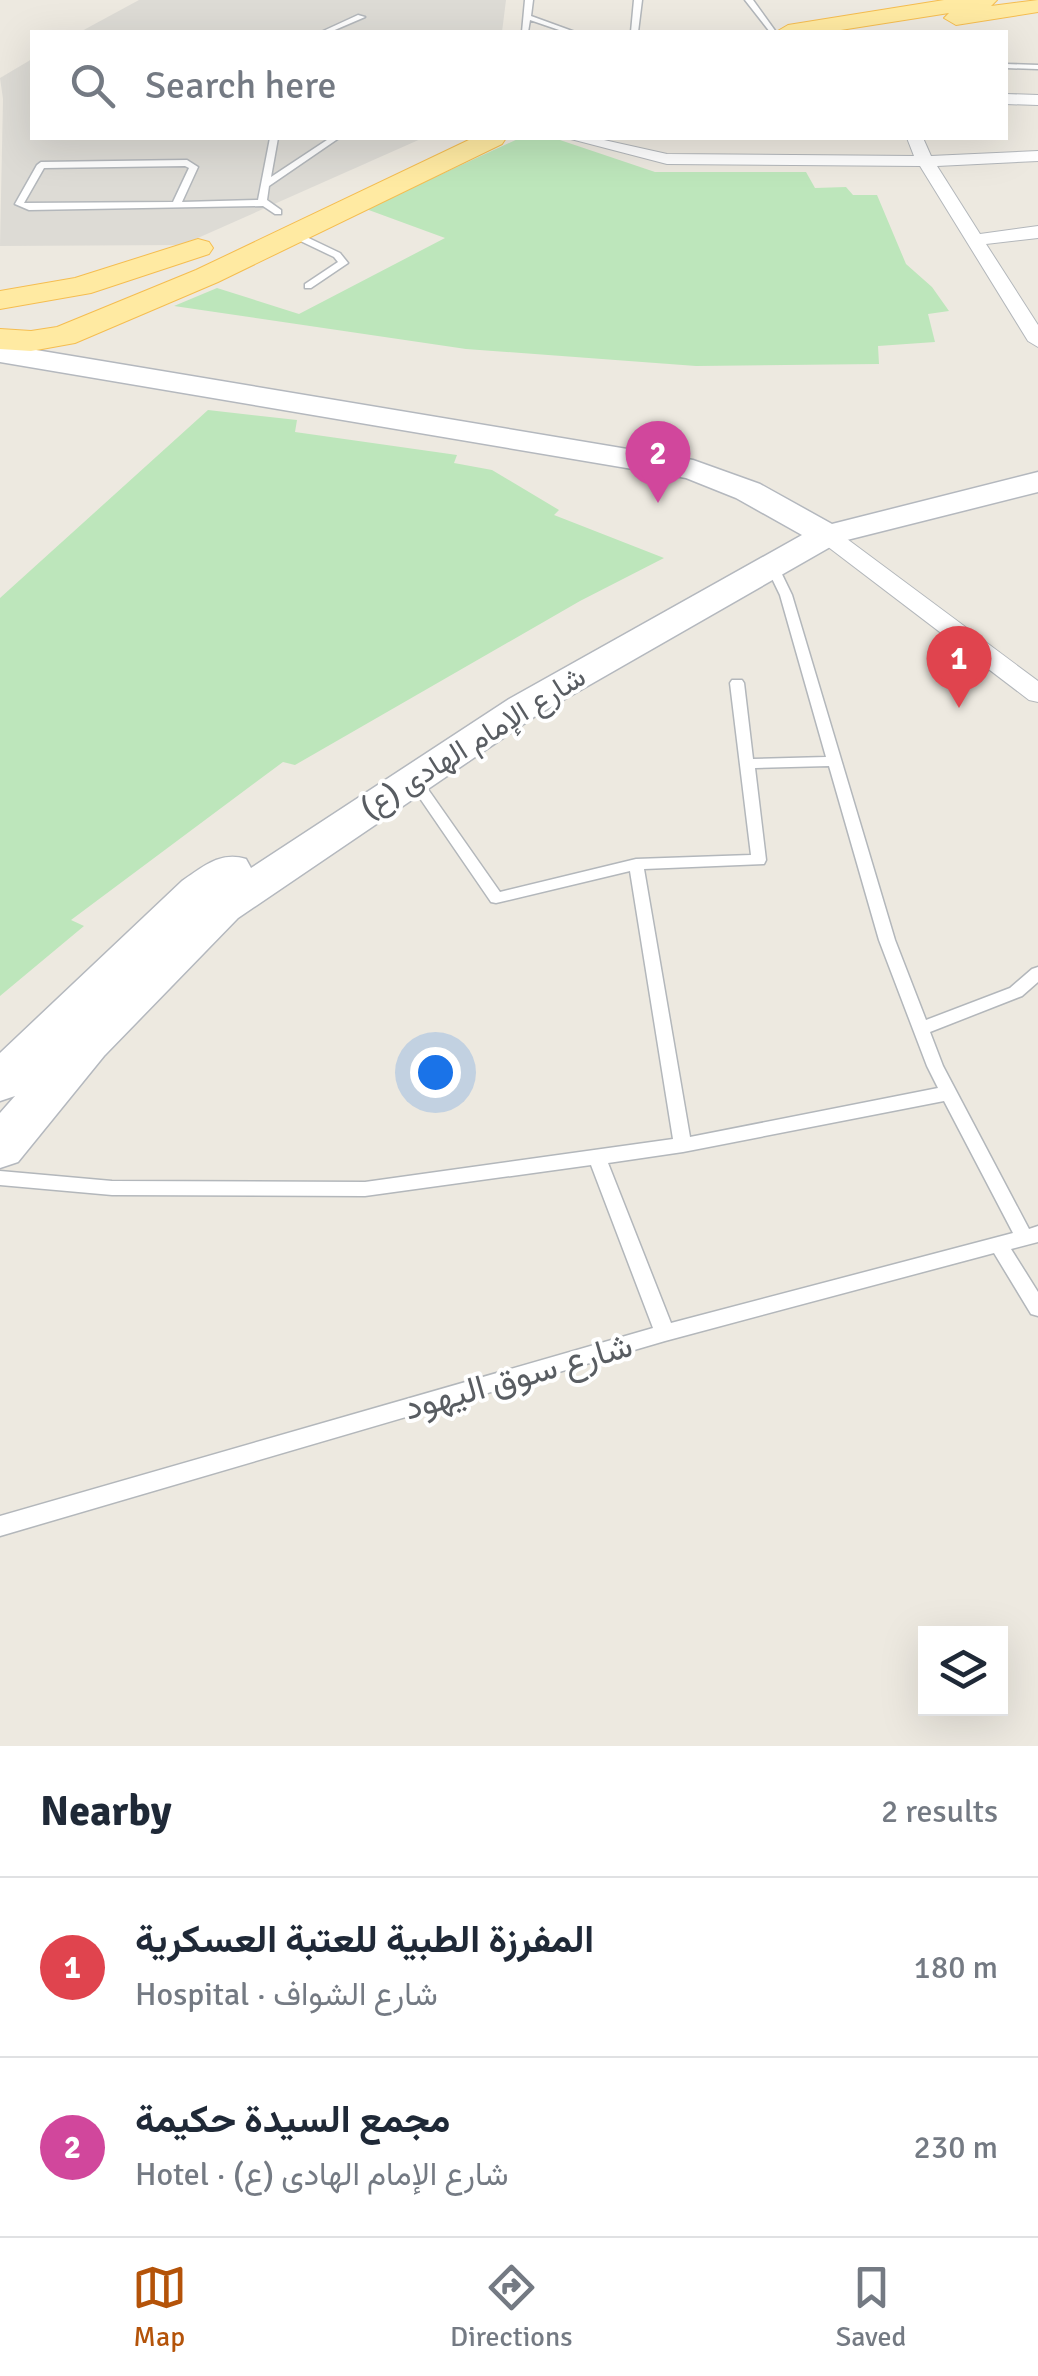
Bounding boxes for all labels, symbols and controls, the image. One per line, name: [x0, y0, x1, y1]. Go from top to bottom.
search box: [30, 30, 1008, 140]
icon: search: [65, 58, 120, 113]
text: Search here: [145, 62, 337, 109]
pin: 2: [626, 420, 690, 503]
pin: 1: [926, 626, 992, 708]
street label: شارع الإمام الهادی (ع): [354, 658, 593, 827]
your location: [410, 1047, 461, 1098]
street label: شارع سوق اليهود: [399, 1323, 638, 1432]
map controls: [918, 1626, 1008, 1716]
button: layers: [918, 1626, 1008, 1716]
text: Nearby: [40, 1786, 172, 1837]
text: 2 results: [881, 1792, 998, 1831]
text: المفرزة الطبية للعتبة العسكرية: [135, 1916, 594, 1963]
text: 1: [64, 1948, 81, 1987]
text: 180 m: [914, 1948, 998, 1987]
text: Hospital · شارع الشواف: [135, 1975, 438, 2014]
text: مجمع السيدة حكيمة: [135, 2096, 450, 2143]
text: 2: [64, 2128, 81, 2167]
text: 230 m: [914, 2128, 998, 2167]
text: Hotel · شارع الإمام الهادی (ع): [135, 2155, 509, 2194]
tab: Map: [132, 2260, 187, 2354]
tab: Directions: [450, 2260, 572, 2354]
tab: Saved: [836, 2260, 906, 2354]

